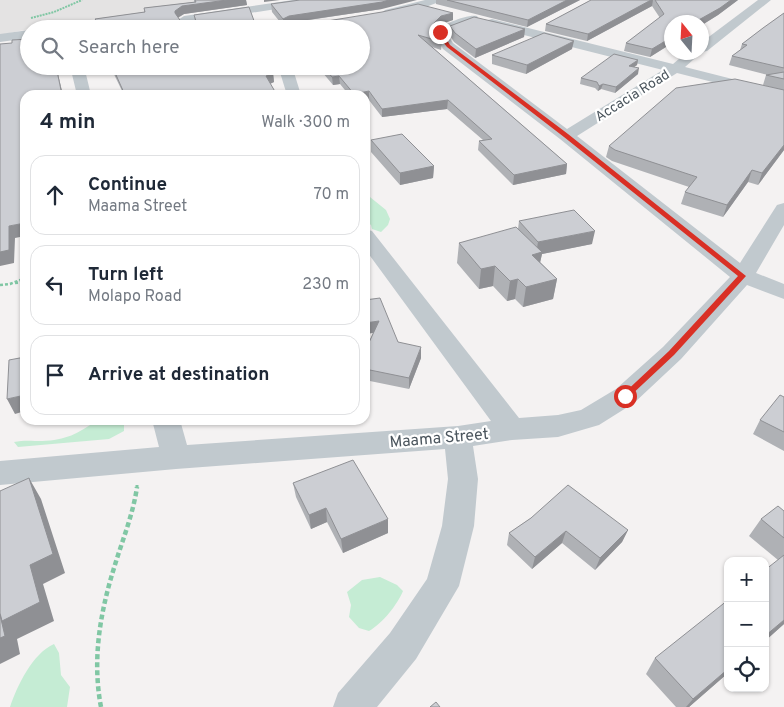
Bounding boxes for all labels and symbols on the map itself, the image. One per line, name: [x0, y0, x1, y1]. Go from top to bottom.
north arrow: [664, 15, 709, 60]
route end: [429, 21, 452, 44]
street label: Accacia Road: [592, 67, 673, 126]
route start: [614, 385, 637, 408]
street label: Maama Street: [389, 425, 490, 453]

